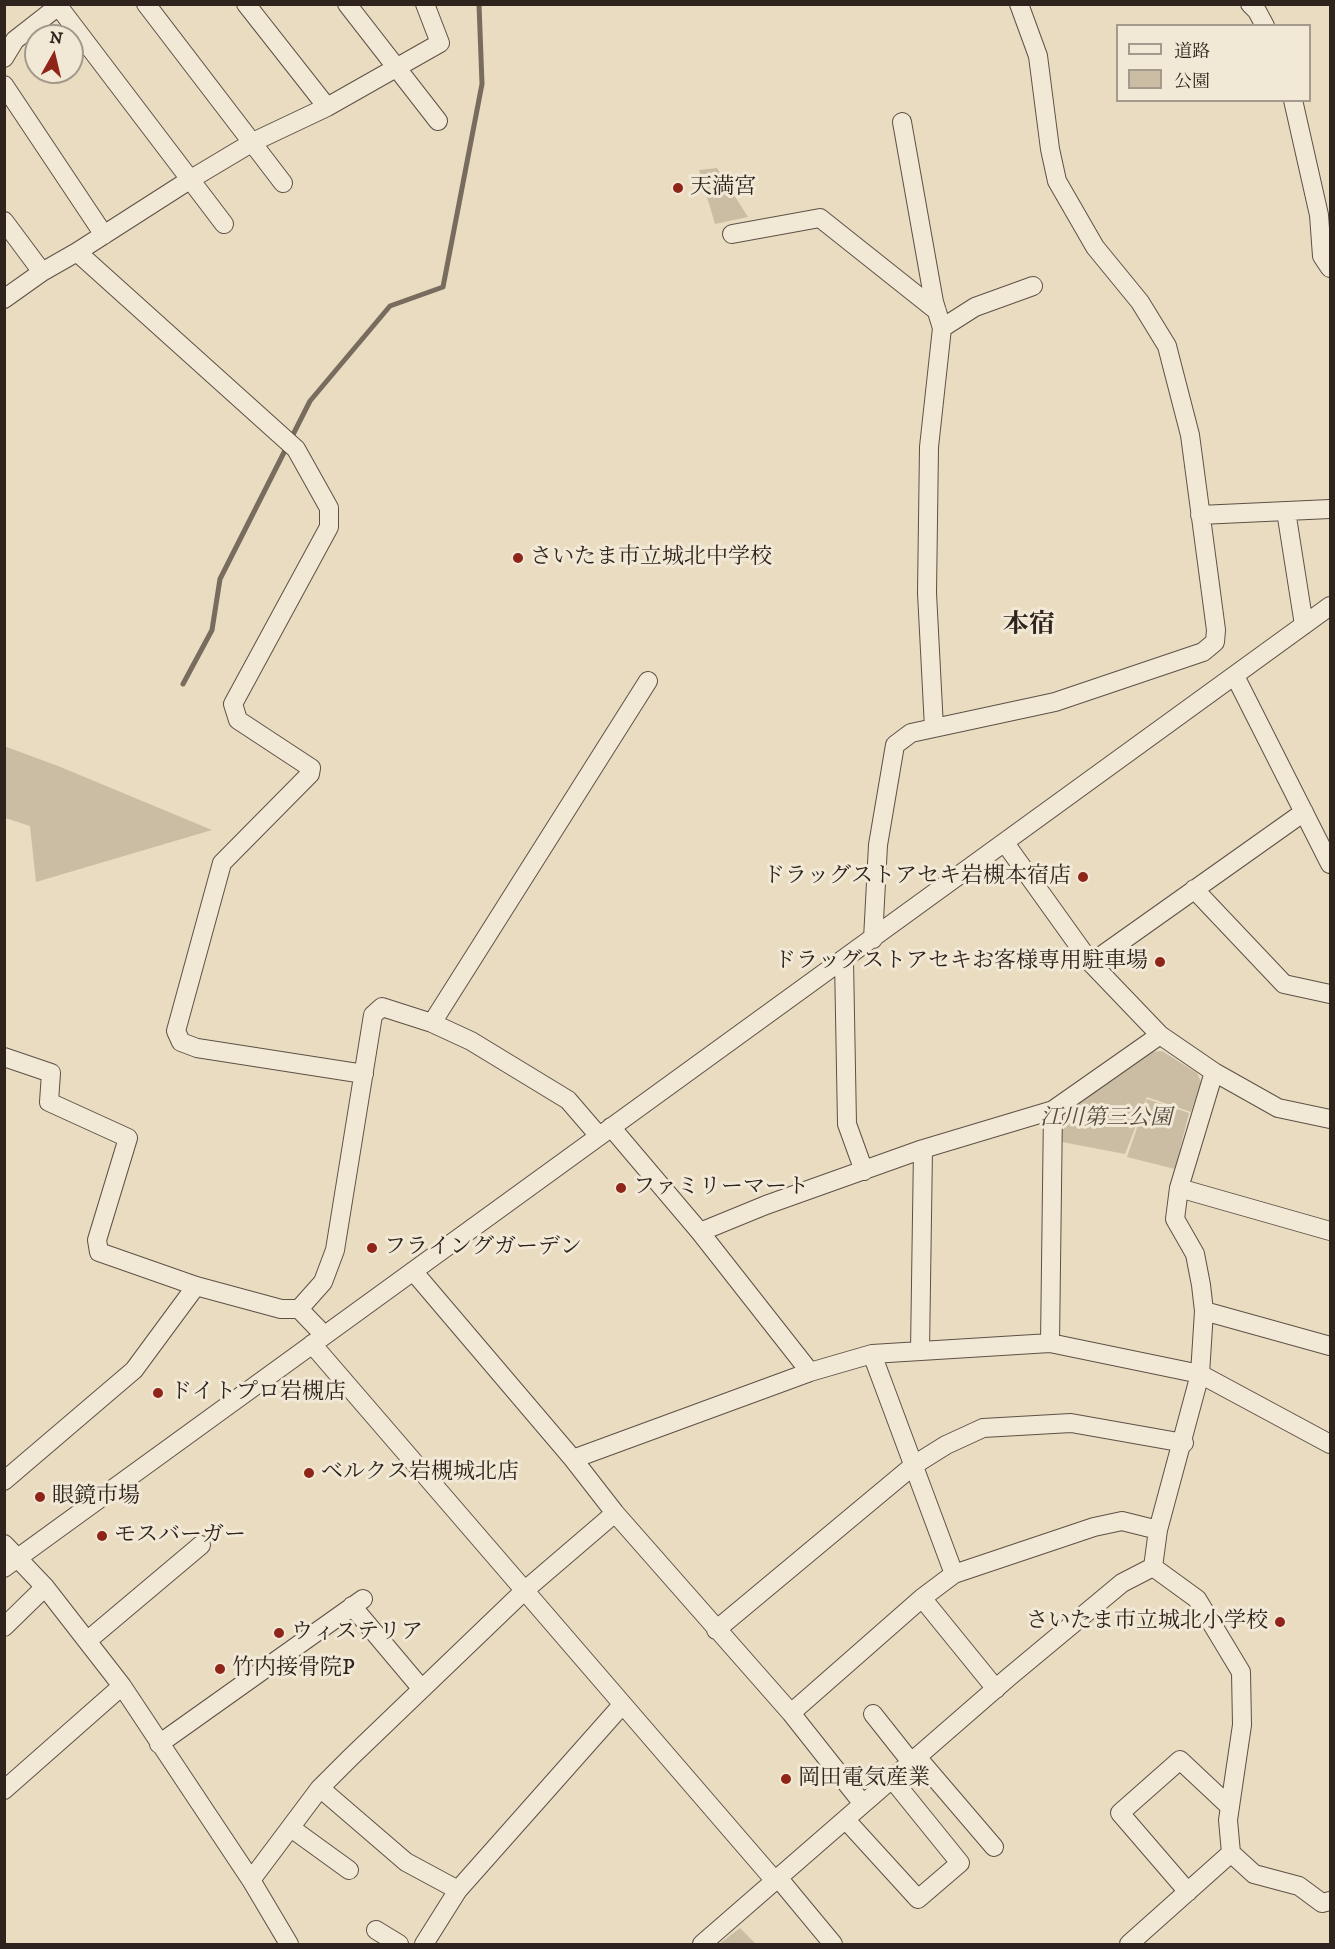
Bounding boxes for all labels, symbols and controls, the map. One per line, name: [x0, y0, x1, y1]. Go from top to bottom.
north arrow: [24, 24, 84, 84]
legend: [1116, 24, 1311, 102]
text: N: [48, 27, 64, 49]
text: 道路: [1174, 41, 1210, 63]
text: 公園: [1174, 71, 1210, 93]
place label: 天満宮: [690, 175, 756, 201]
marker: 天満宮: [671, 181, 685, 195]
place label: さいたま市立城北中学校: [530, 545, 772, 571]
marker: さいたま市立城北中学校: [511, 551, 525, 565]
district label: 本宿: [1003, 611, 1055, 643]
place label: ドラッグストアセキ岩槻本宿店: [763, 864, 1071, 890]
marker: ドラッグストアセキ岩槻本宿店: [1076, 870, 1090, 884]
place label: ドラッグストアセキお客様専用駐車場: [774, 949, 1148, 975]
marker: ドラッグストアセキお客様専用駐車場: [1153, 955, 1167, 969]
park label: 江川第三公園: [1040, 1106, 1172, 1132]
place label: ファミリーマート: [633, 1175, 809, 1201]
marker: ファミリーマート: [614, 1181, 628, 1195]
place label: フライングガーデン: [384, 1235, 582, 1261]
marker: フライングガーデン: [365, 1241, 379, 1255]
place label: ドイトプロ岩槻店: [170, 1380, 346, 1406]
marker: ドイトプロ岩槻店: [151, 1386, 165, 1400]
place label: ベルクス岩槻城北店: [321, 1460, 519, 1486]
marker: ベルクス岩槻城北店: [302, 1466, 316, 1480]
place label: 眼鏡市場: [52, 1484, 140, 1510]
marker: 眼鏡市場: [33, 1490, 47, 1504]
place label: モスバーガー: [114, 1523, 246, 1549]
marker: モスバーガー: [95, 1529, 109, 1543]
place label: さいたま市立城北小学校: [1026, 1609, 1268, 1635]
marker: さいたま市立城北小学校: [1273, 1615, 1287, 1629]
place label: ウィステリア: [291, 1620, 423, 1646]
marker: ウィステリア: [272, 1626, 286, 1640]
place label: 竹内接骨院P: [232, 1656, 355, 1682]
marker: 竹内接骨院P: [213, 1662, 227, 1676]
place label: 岡田電気産業: [798, 1766, 930, 1792]
marker: 岡田電気産業: [779, 1772, 793, 1786]

